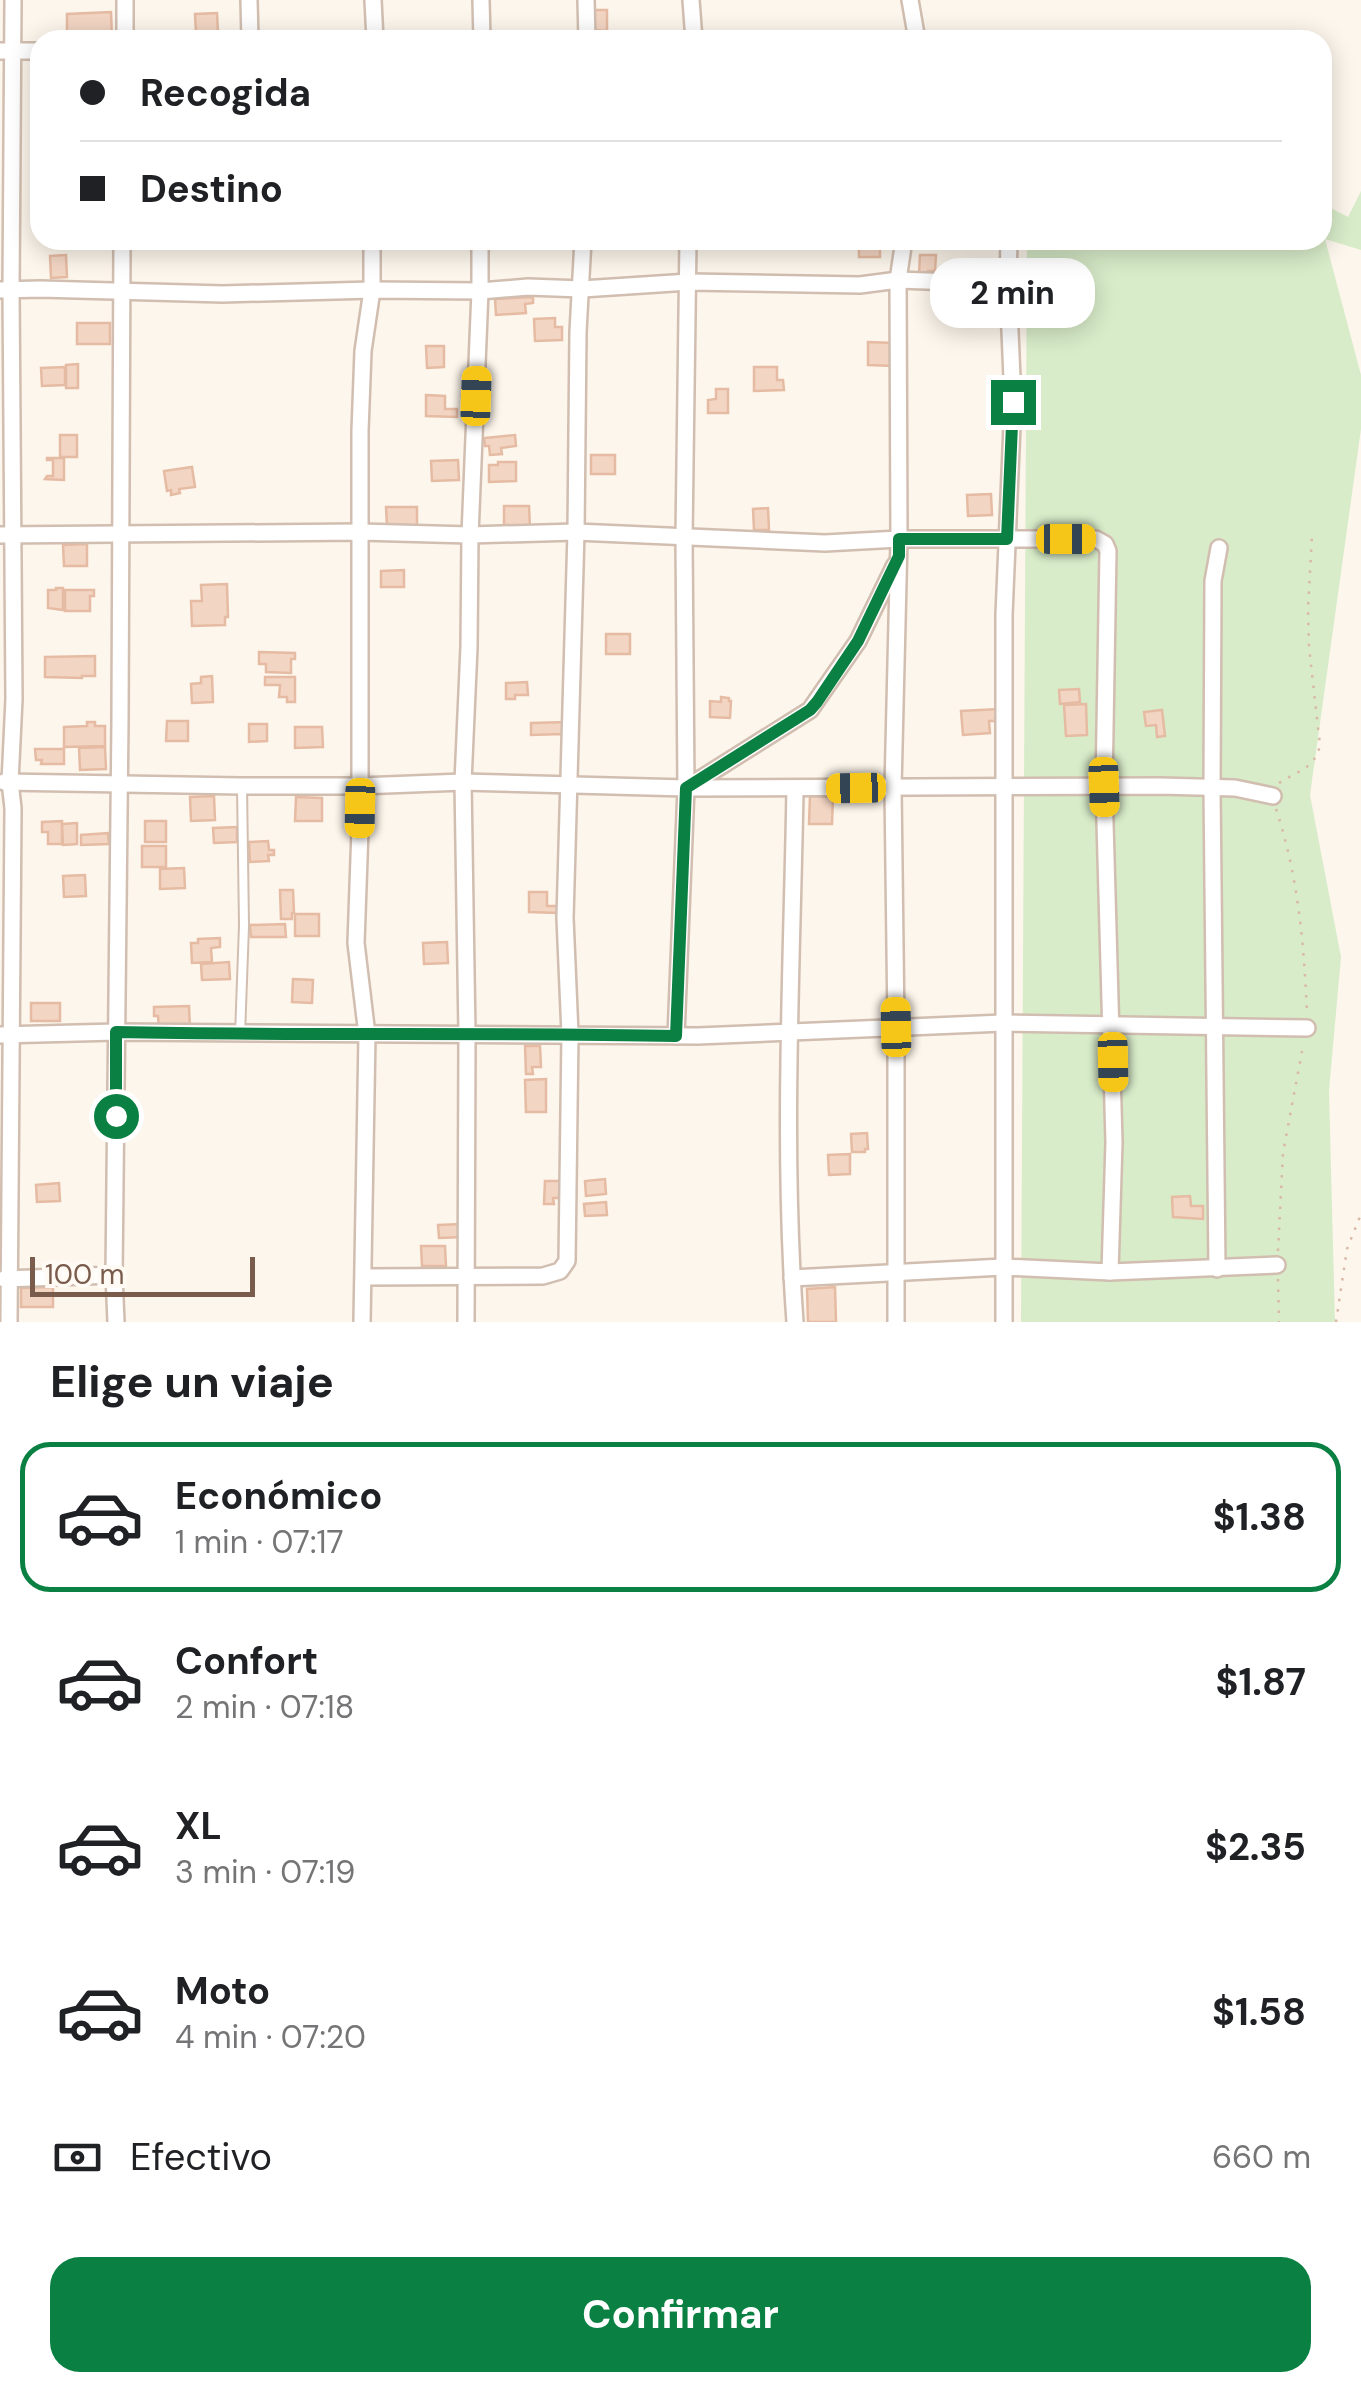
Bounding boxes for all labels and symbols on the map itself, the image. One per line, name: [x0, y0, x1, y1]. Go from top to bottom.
callout: 2 min: [930, 257, 1096, 327]
car: [460, 365, 492, 427]
route end: [991, 380, 1036, 425]
car: [1036, 524, 1096, 554]
car: [1088, 756, 1120, 818]
car: [826, 772, 886, 804]
car: [344, 778, 376, 838]
car: [880, 997, 912, 1057]
car: [1097, 1032, 1129, 1092]
route start: [94, 1094, 139, 1139]
scale bar: [30, 1252, 255, 1296]

